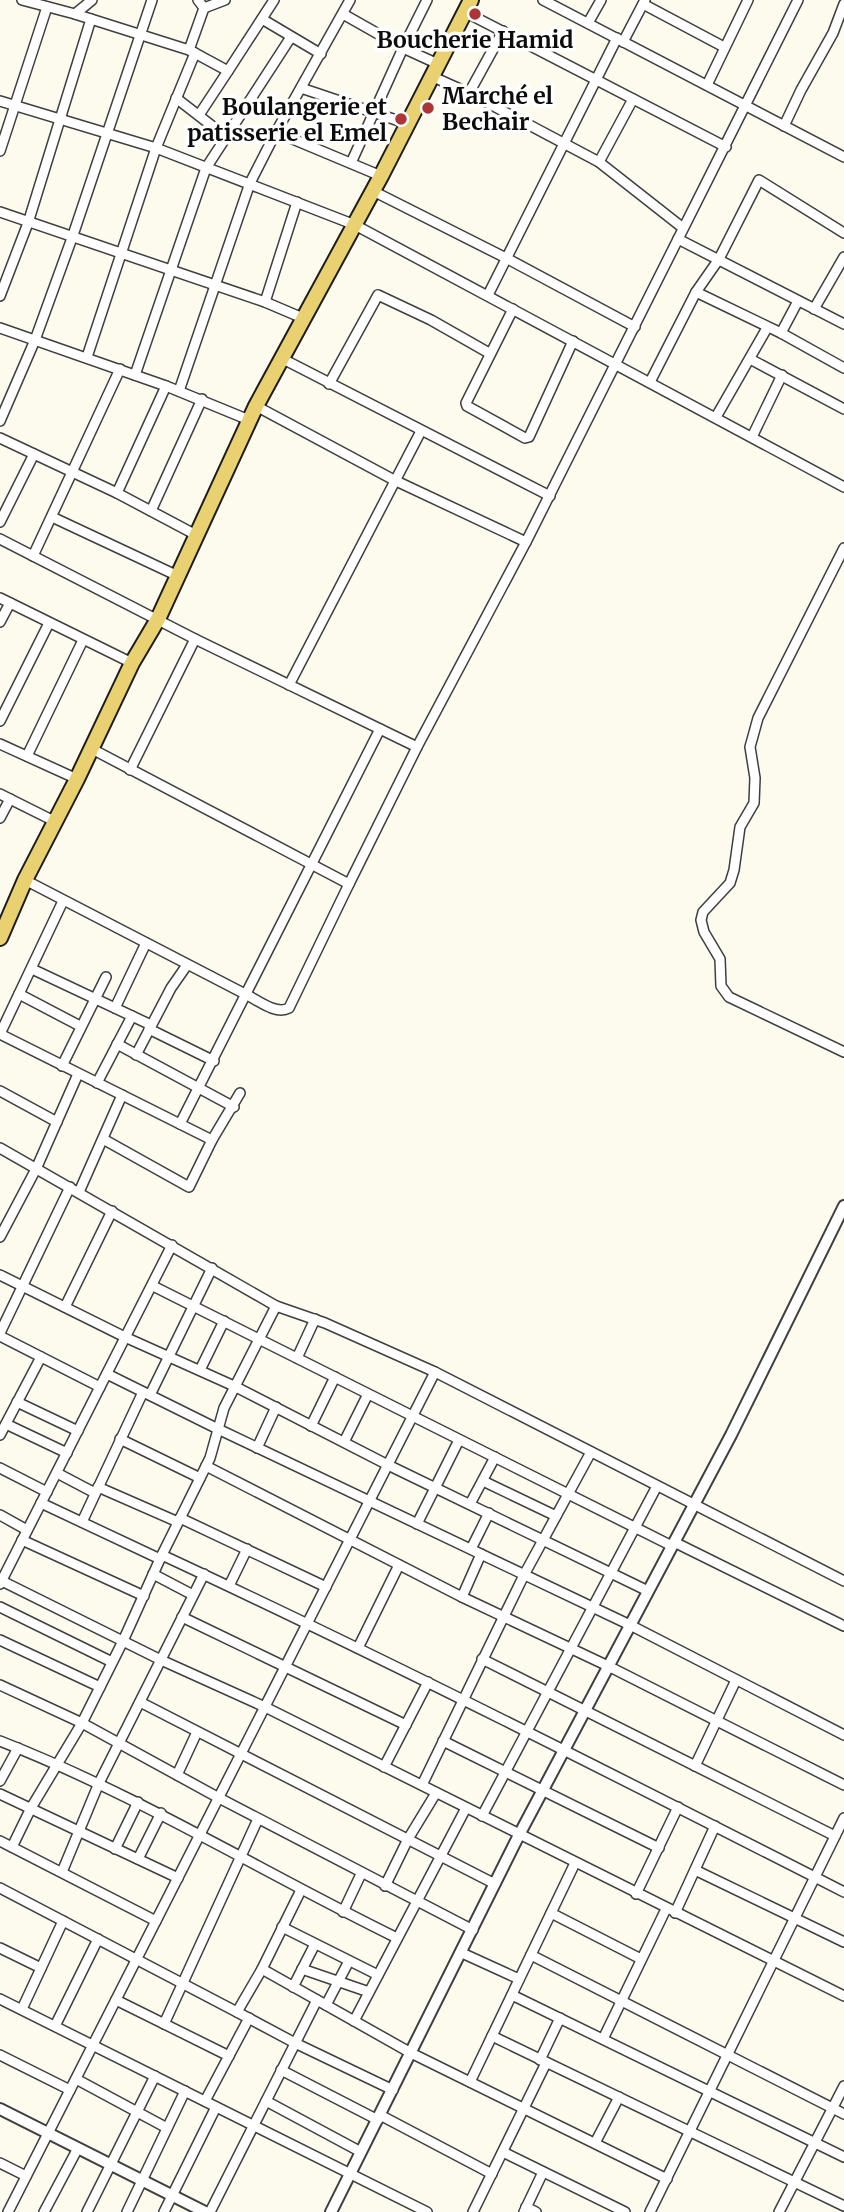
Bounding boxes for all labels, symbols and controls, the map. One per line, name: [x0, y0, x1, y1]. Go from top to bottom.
marker: Boucherie Hamid: [467, 6, 483, 22]
place label: Boucherie Hamid: [376, 25, 574, 54]
place label: Marché el Bechair: [442, 81, 554, 136]
place label: Boulangerie et patisserie el Emel: [187, 92, 388, 147]
marker: Marché el Bechair: [420, 100, 436, 116]
marker: Boulangerie et patisserie el Emel: [393, 111, 409, 127]

